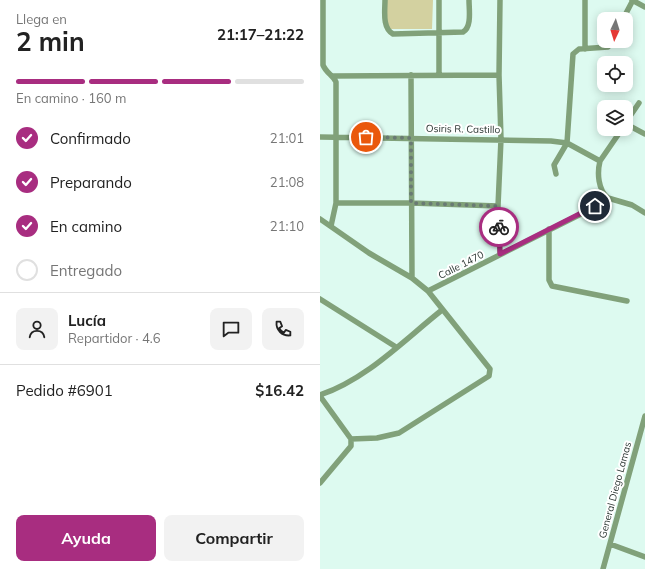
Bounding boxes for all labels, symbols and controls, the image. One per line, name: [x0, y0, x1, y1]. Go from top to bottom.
text: Llega en: [16, 11, 67, 27]
north arrow: [597, 12, 633, 48]
map controls: [597, 12, 633, 136]
text: 2 min: [16, 25, 85, 58]
text: 21:17–21:22: [217, 25, 304, 44]
button: locate: [597, 56, 633, 92]
text: En camino · 160 m: [16, 90, 126, 106]
button: layers: [597, 100, 633, 136]
pin: [349, 120, 383, 154]
street label: Osiris R. Castillo: [426, 122, 501, 136]
icon: bag: [355, 126, 377, 148]
icon: check: [16, 127, 38, 149]
text: Confirmado: [50, 129, 131, 148]
text: 21:01: [270, 130, 304, 146]
icon: check: [16, 171, 38, 193]
text: Preparando: [50, 173, 132, 192]
text: 21:08: [270, 174, 304, 190]
pin: [578, 189, 612, 223]
icon: home: [584, 195, 606, 217]
courier: [479, 207, 519, 247]
icon: check: [16, 215, 38, 237]
icon: bike: [488, 216, 510, 238]
text: En camino: [50, 217, 122, 236]
text: 21:10: [270, 218, 304, 234]
street label: Calle 1470: [436, 248, 486, 282]
text: Entregado: [50, 261, 122, 280]
button: person: [16, 308, 58, 350]
button: chat: [210, 308, 252, 350]
button: phone: [262, 308, 304, 350]
text: Lucía: [68, 311, 106, 330]
text: Repartidor · 4.6: [68, 330, 161, 346]
text: Pedido #6901: [16, 381, 113, 400]
text: $16.42: [255, 381, 304, 400]
street label: General Diego Lamas: [596, 440, 634, 540]
button: Ayuda: [16, 515, 156, 561]
button: Compartir: [164, 515, 304, 561]

